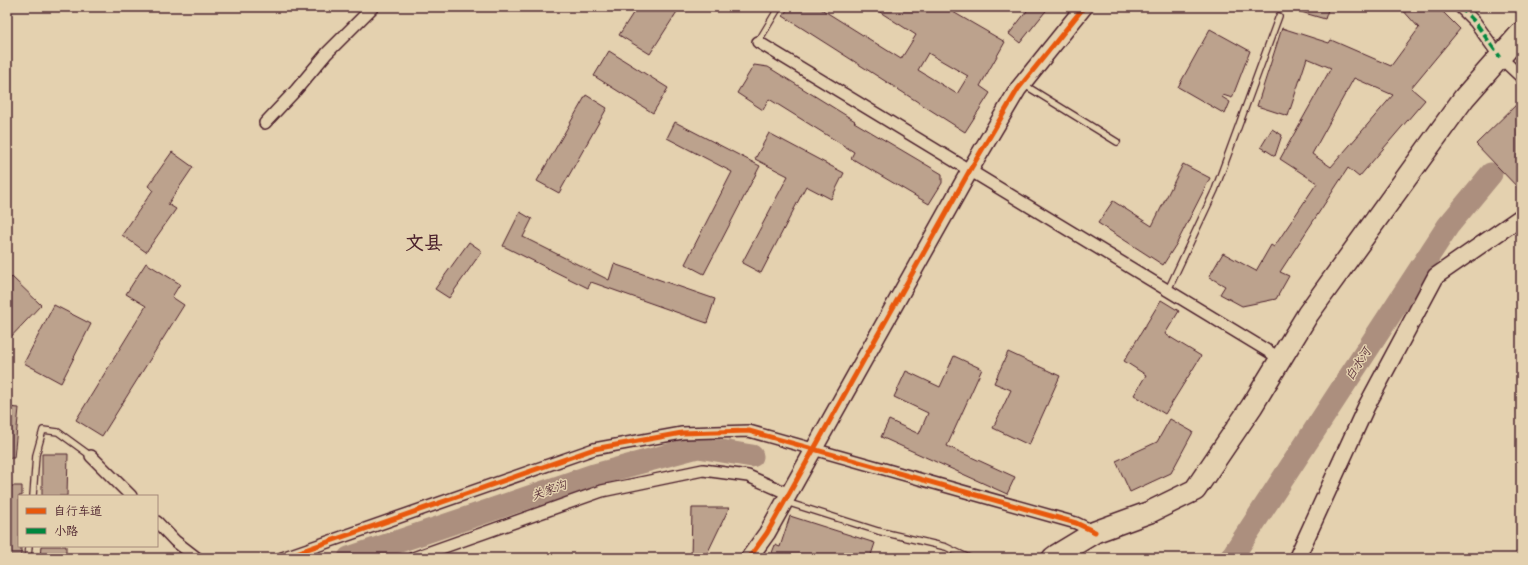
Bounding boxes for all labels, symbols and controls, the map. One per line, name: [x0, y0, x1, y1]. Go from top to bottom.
district label: 文县: [405, 231, 443, 255]
water label: 白水河: [1342, 343, 1376, 383]
water label: 关家沟: [530, 477, 570, 503]
legend: [18, 495, 158, 547]
text: 自行车道: [54, 504, 102, 519]
text: 小路: [54, 524, 78, 539]

